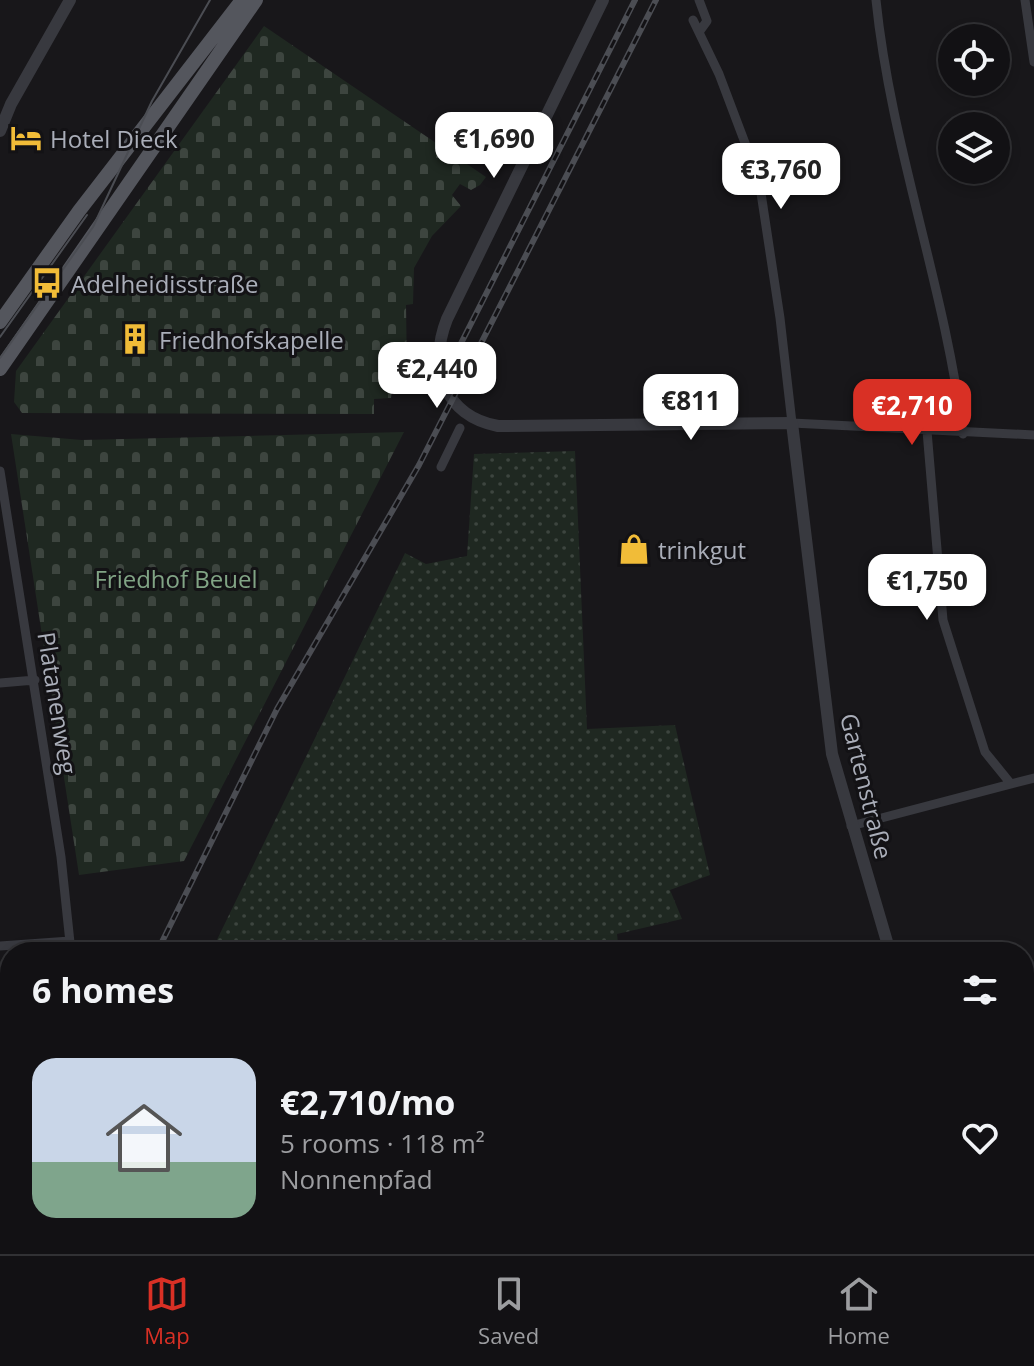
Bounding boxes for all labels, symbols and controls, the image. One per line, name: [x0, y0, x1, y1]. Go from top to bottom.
map controls: [938, 24, 1010, 184]
button: locate: [938, 24, 1010, 96]
pin: €1,690: [429, 112, 559, 180]
button: layers: [938, 112, 1010, 184]
text: €1,690: [453, 120, 535, 156]
hotel icon: Hotel Dieck: [9, 121, 43, 155]
place label: Hotel Dieck: [50, 122, 178, 155]
pin: €3,760: [716, 143, 846, 211]
text: €3,760: [740, 151, 822, 187]
bus stop icon: Adelheidisstraße: [30, 266, 64, 300]
place label: Adelheidisstraße: [71, 267, 258, 300]
building icon: Friedhofskapelle: [118, 322, 152, 356]
place label: Friedhofskapelle: [159, 323, 344, 356]
pin: €2,440: [372, 342, 502, 410]
text: €2,440: [396, 350, 478, 386]
pin: €811: [644, 374, 738, 442]
pin: €2,710: [847, 379, 977, 447]
text: €811: [661, 382, 721, 418]
text: €2,710: [871, 387, 953, 423]
shop icon: trinkgut: [617, 532, 651, 566]
place label: trinkgut: [658, 533, 746, 566]
pin: €1,750: [862, 554, 992, 622]
park label: Friedhof Beuel: [94, 562, 258, 595]
text: €1,750: [886, 562, 968, 598]
street label: Platanenweg: [30, 629, 86, 777]
street label: Gartenstraße: [833, 710, 901, 862]
text: 6 homes: [32, 967, 174, 1013]
icon: filters: [958, 968, 1002, 1012]
text: €2,710/mo: [280, 1079, 455, 1125]
icon: home: [96, 1090, 192, 1186]
icon: heart: [958, 1116, 1002, 1160]
text: 5 rooms · 118 m²: [280, 1125, 485, 1161]
text: Nonnenpfad: [280, 1161, 433, 1197]
tab: Map: [144, 1272, 190, 1350]
tab: Saved: [478, 1272, 539, 1350]
tab: Home: [828, 1272, 890, 1350]

